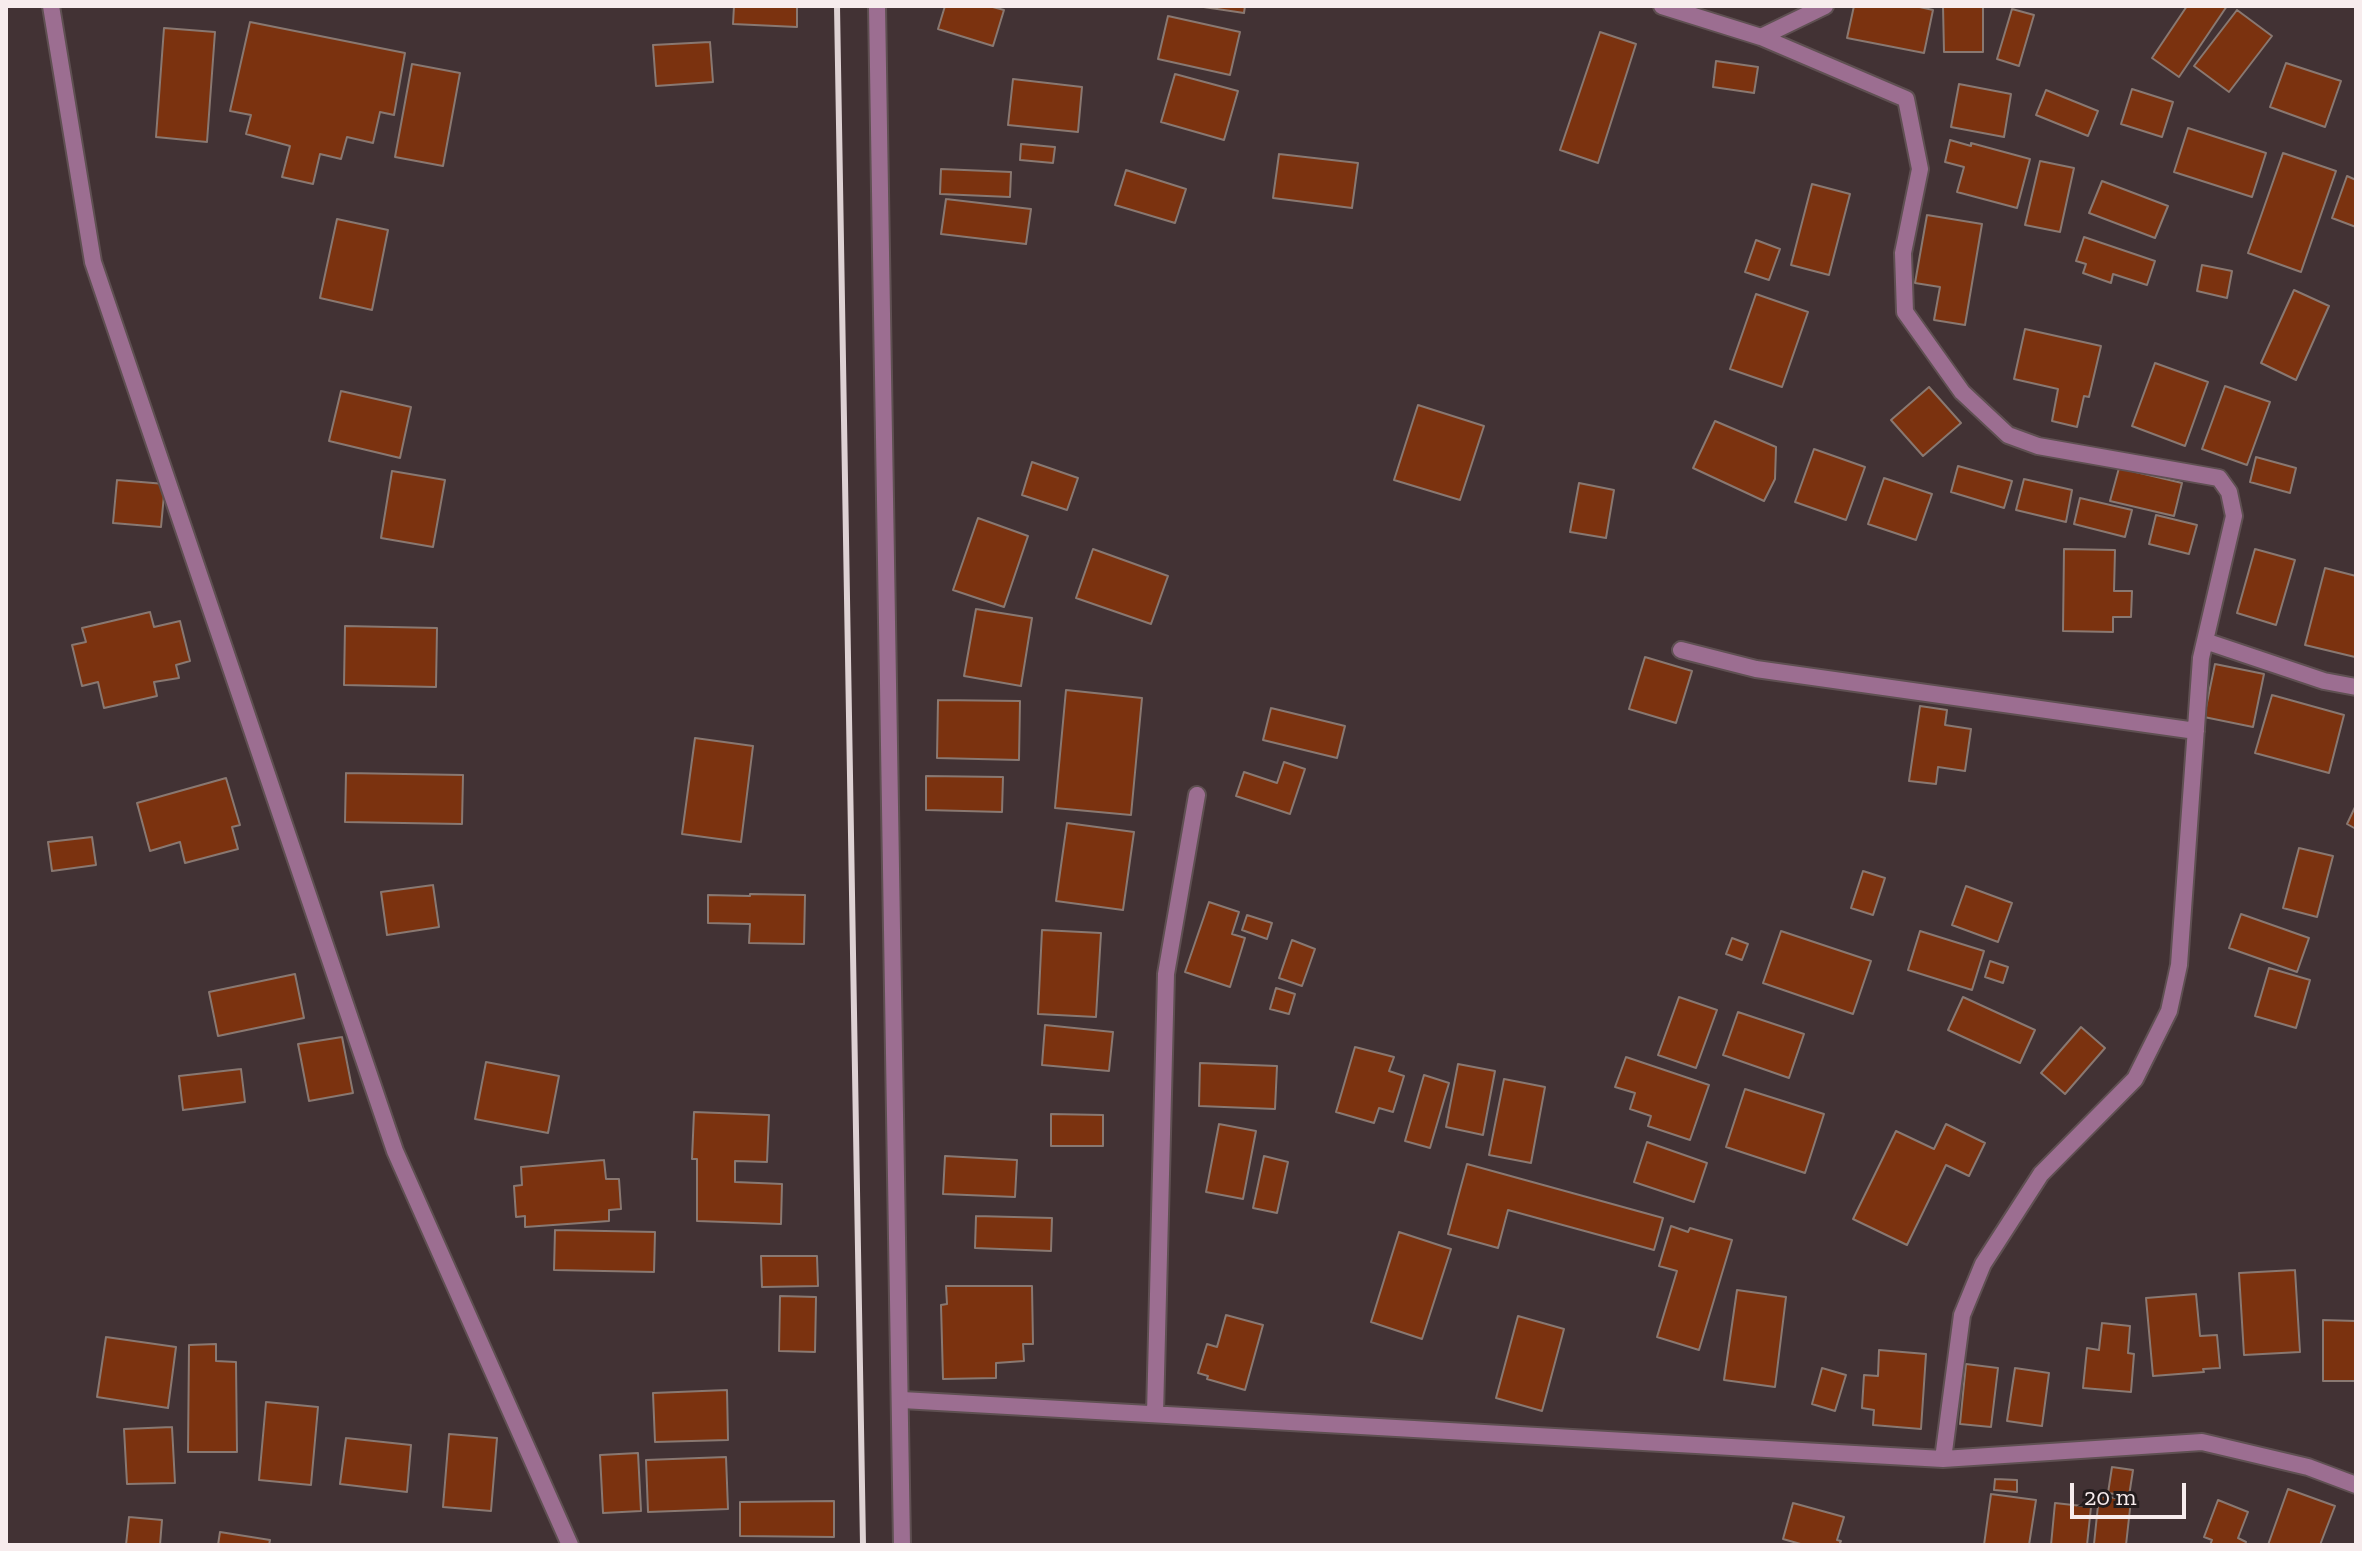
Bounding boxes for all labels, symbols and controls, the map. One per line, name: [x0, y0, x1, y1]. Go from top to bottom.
scale bar: [2074, 1467, 2190, 1517]
text: 20 m: [2084, 1482, 2136, 1511]

